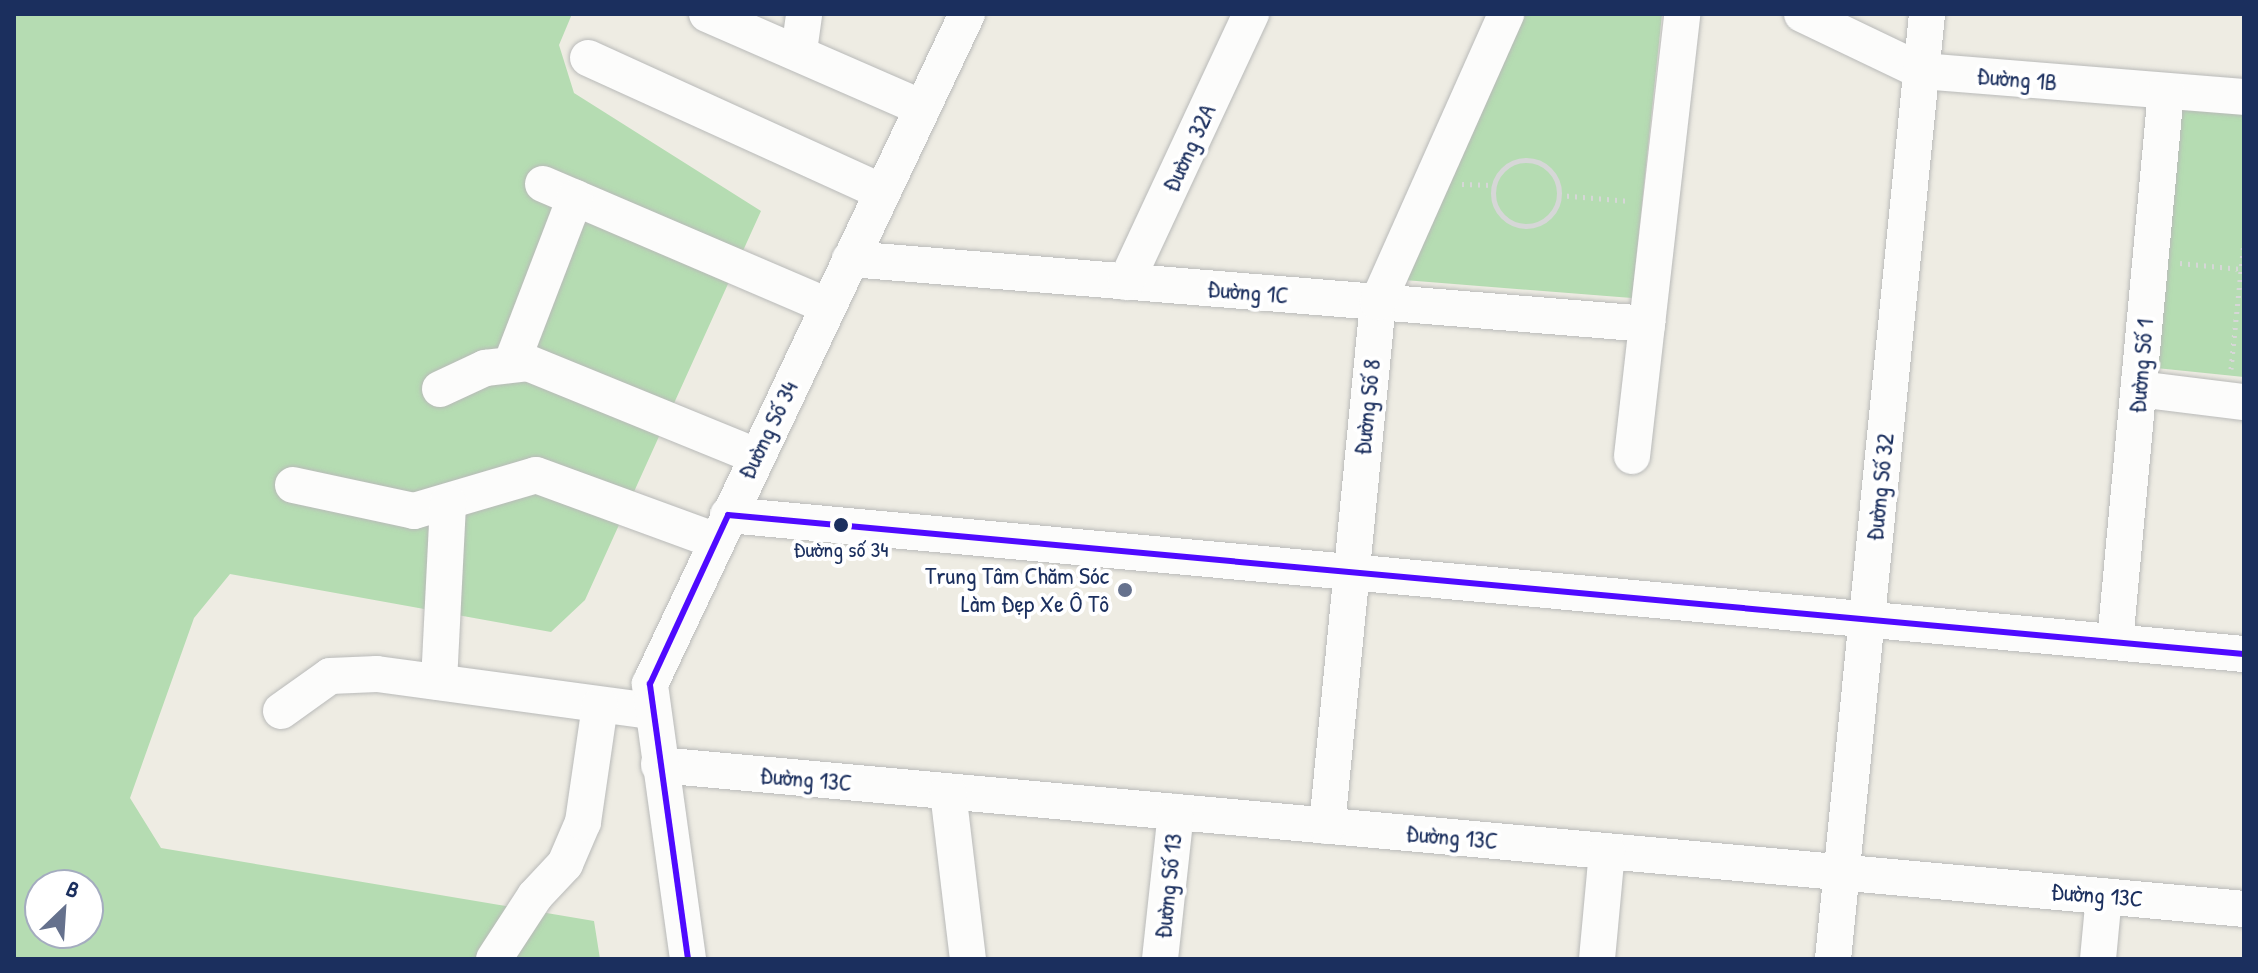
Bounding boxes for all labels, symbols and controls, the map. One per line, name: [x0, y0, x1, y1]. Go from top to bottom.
street label: Đường 1B: [1976, 61, 2058, 97]
street label: Đường 32A: [1156, 100, 1222, 196]
street label: Đường 1C: [1206, 274, 1290, 310]
street label: Đường Số 1: [2123, 318, 2159, 414]
street label: Đường Số 8: [1348, 358, 1386, 456]
street label: Đường Số 34: [732, 376, 804, 484]
street label: Đường Số 32: [1860, 432, 1900, 542]
marker: Đường số 34: [833, 517, 849, 533]
place label: Đường số 34: [793, 537, 889, 563]
place label: Trung Tâm Chăm Sóc Làm Đẹp Xe Ô Tô: [925, 562, 1109, 618]
marker: Trung Tâm Chăm Sóc Làm Đẹp Xe Ô Tô: [1116, 581, 1134, 599]
street label: Đường 13C: [759, 761, 853, 797]
street label: Đường 13C: [1405, 819, 1499, 855]
street label: Đường Số 13: [1148, 832, 1188, 940]
north arrow: [24, 869, 104, 949]
text: B: [62, 873, 85, 905]
street label: Đường 13C: [2050, 877, 2144, 913]

